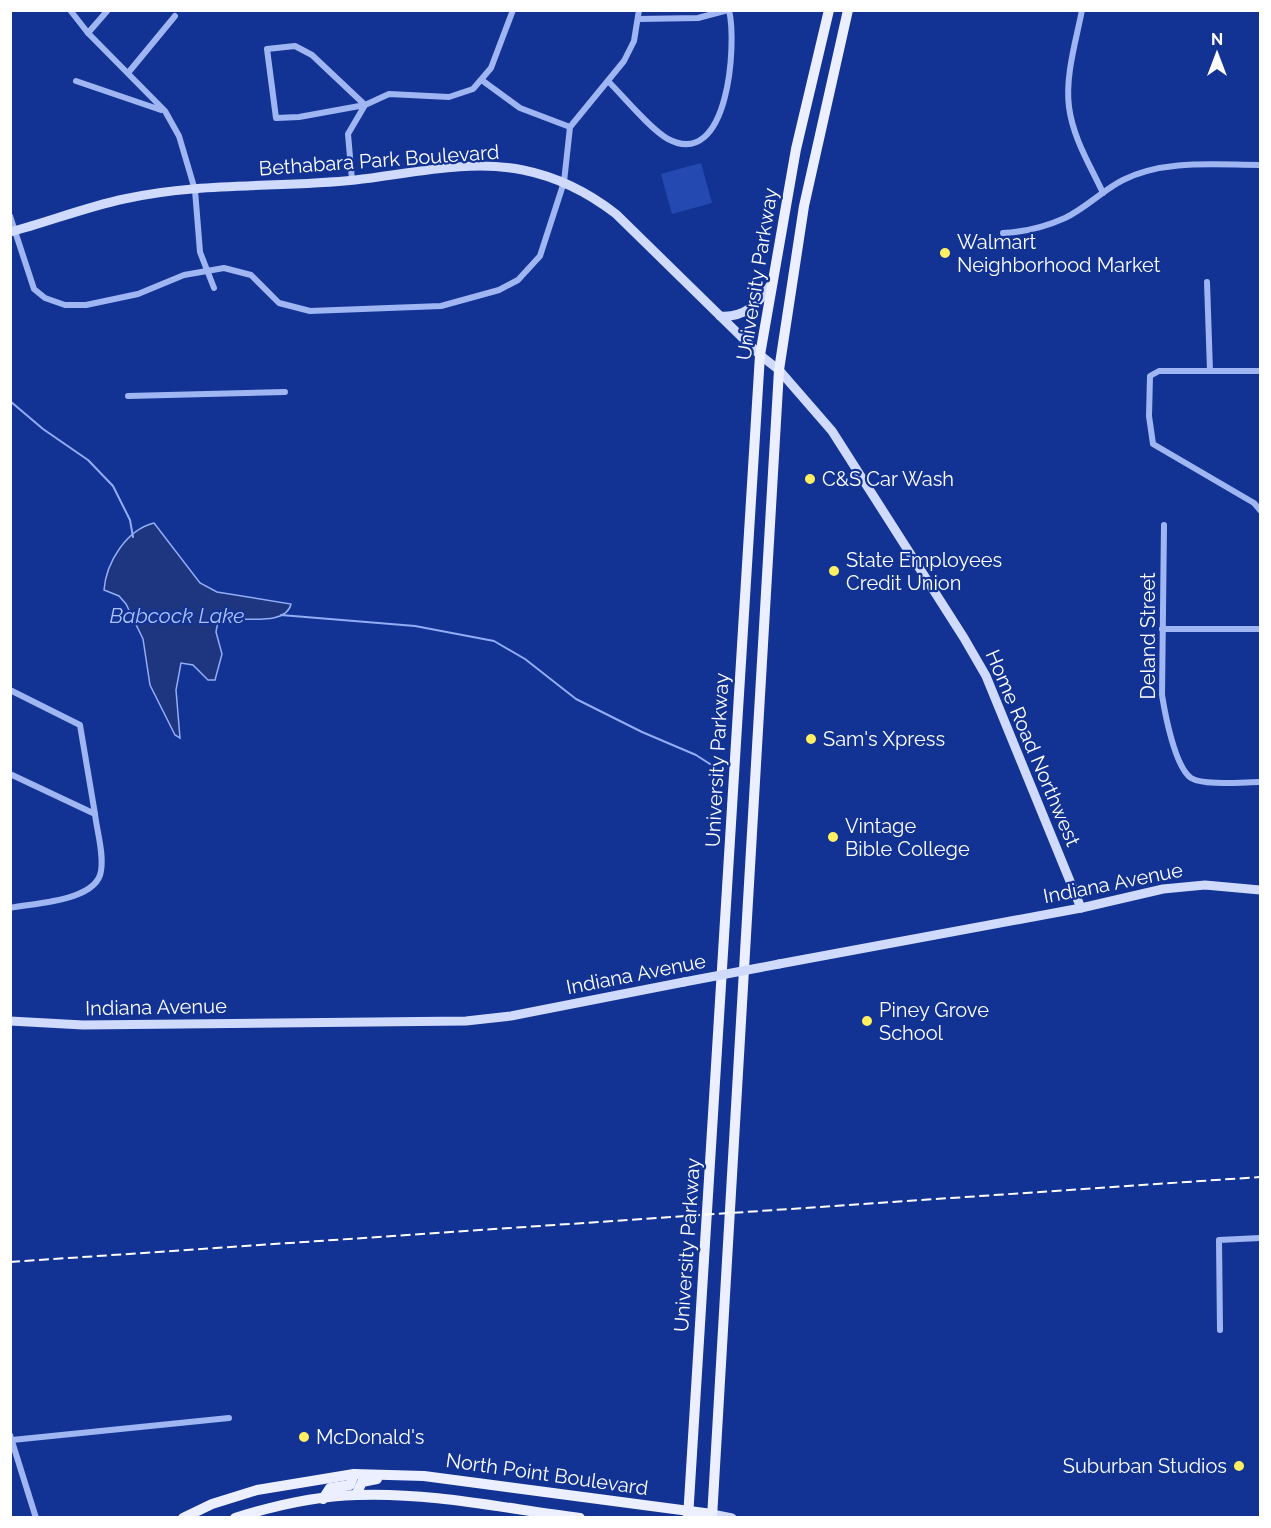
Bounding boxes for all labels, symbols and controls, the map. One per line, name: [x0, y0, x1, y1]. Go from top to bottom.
north arrow: [1187, 24, 1247, 84]
text: N: [1211, 30, 1223, 49]
street label: Bethabara Park Boulevard: [258, 140, 500, 180]
street label: University Parkway: [732, 186, 783, 362]
place label: Walmart Neighborhood Market: [957, 230, 1161, 277]
marker: Walmart Neighborhood Market: [938, 246, 952, 260]
place label: C&S Car Wash: [822, 467, 954, 491]
marker: C&S Car Wash: [803, 472, 817, 486]
place label: State Employees Credit Union: [846, 548, 1002, 595]
marker: State Employees Credit Union: [827, 564, 841, 578]
street label: Deland Street: [1136, 572, 1160, 700]
water label: Babcock Lake: [109, 603, 245, 628]
street label: Home Road Northwest: [981, 646, 1085, 850]
street label: University Parkway: [700, 672, 734, 848]
place label: Sam's Xpress: [823, 727, 945, 751]
marker: Sam's Xpress: [804, 732, 818, 746]
place label: Vintage Bible College: [845, 814, 970, 861]
marker: Vintage Bible College: [826, 830, 840, 844]
street label: Indiana Avenue: [1041, 858, 1185, 908]
street label: Indiana Avenue: [564, 949, 708, 999]
street label: Indiana Avenue: [85, 994, 227, 1020]
place label: Piney Grove School: [879, 998, 989, 1045]
marker: Piney Grove School: [860, 1014, 874, 1028]
street label: University Parkway: [669, 1157, 705, 1333]
place label: McDonald's: [316, 1425, 424, 1449]
marker: McDonald's: [297, 1430, 311, 1444]
street label: North Point Boulevard: [444, 1448, 650, 1500]
place label: Suburban Studios: [1063, 1454, 1227, 1478]
marker: Suburban Studios: [1232, 1459, 1246, 1473]

